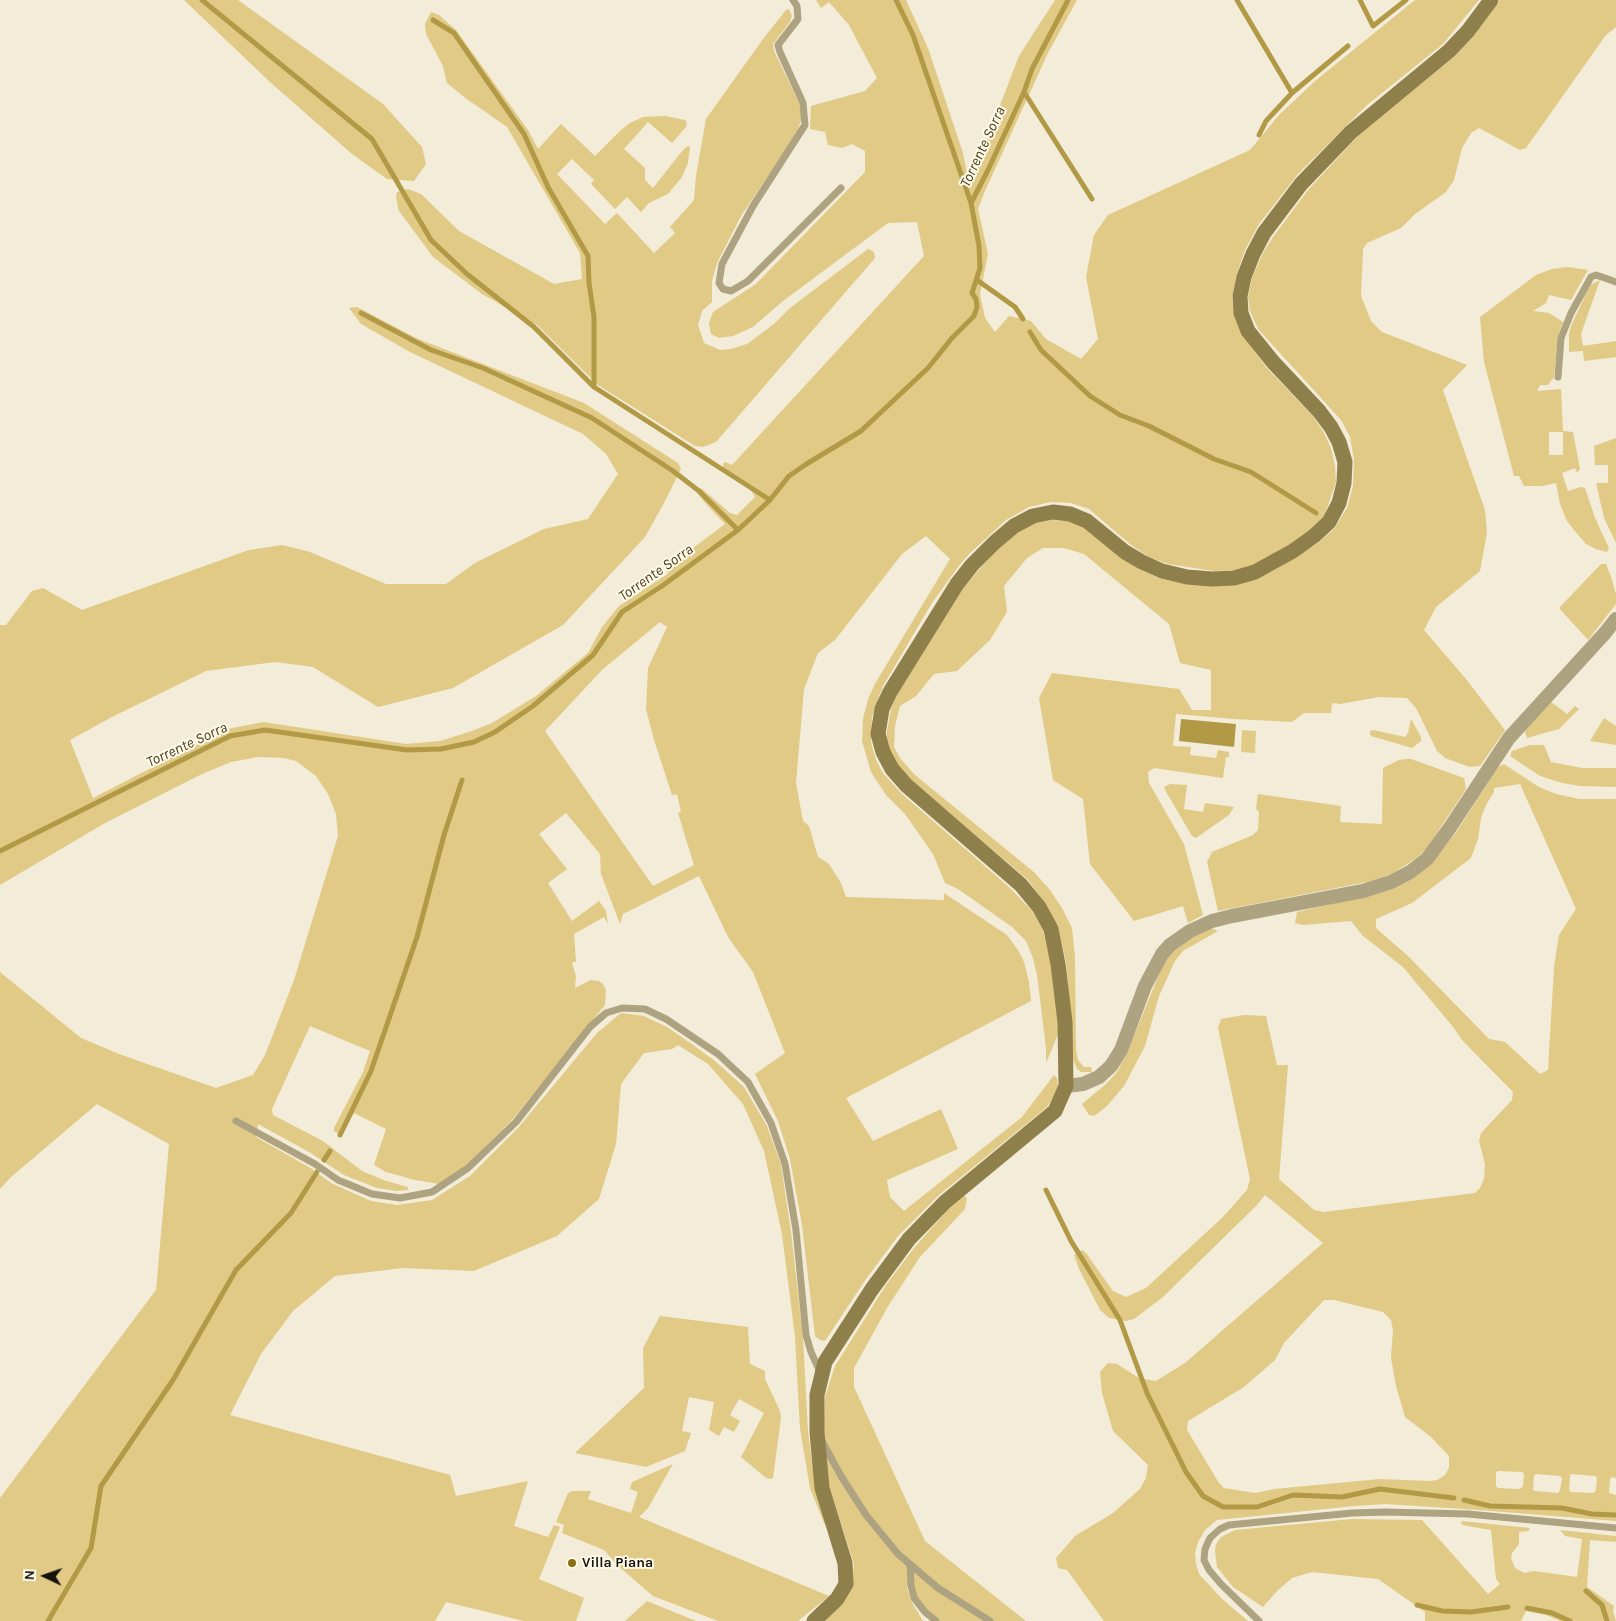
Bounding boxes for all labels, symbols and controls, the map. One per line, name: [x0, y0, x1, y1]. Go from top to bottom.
water label: Torrente Sorra: [956, 104, 1010, 190]
water label: Torrente Sorra: [615, 541, 697, 605]
water label: Torrente Sorra: [144, 718, 230, 772]
north arrow: [20, 1551, 70, 1601]
place label: Villa Piana: [582, 1555, 653, 1571]
marker: Villa Piana: [566, 1557, 578, 1569]
text: N: [21, 1570, 38, 1581]

